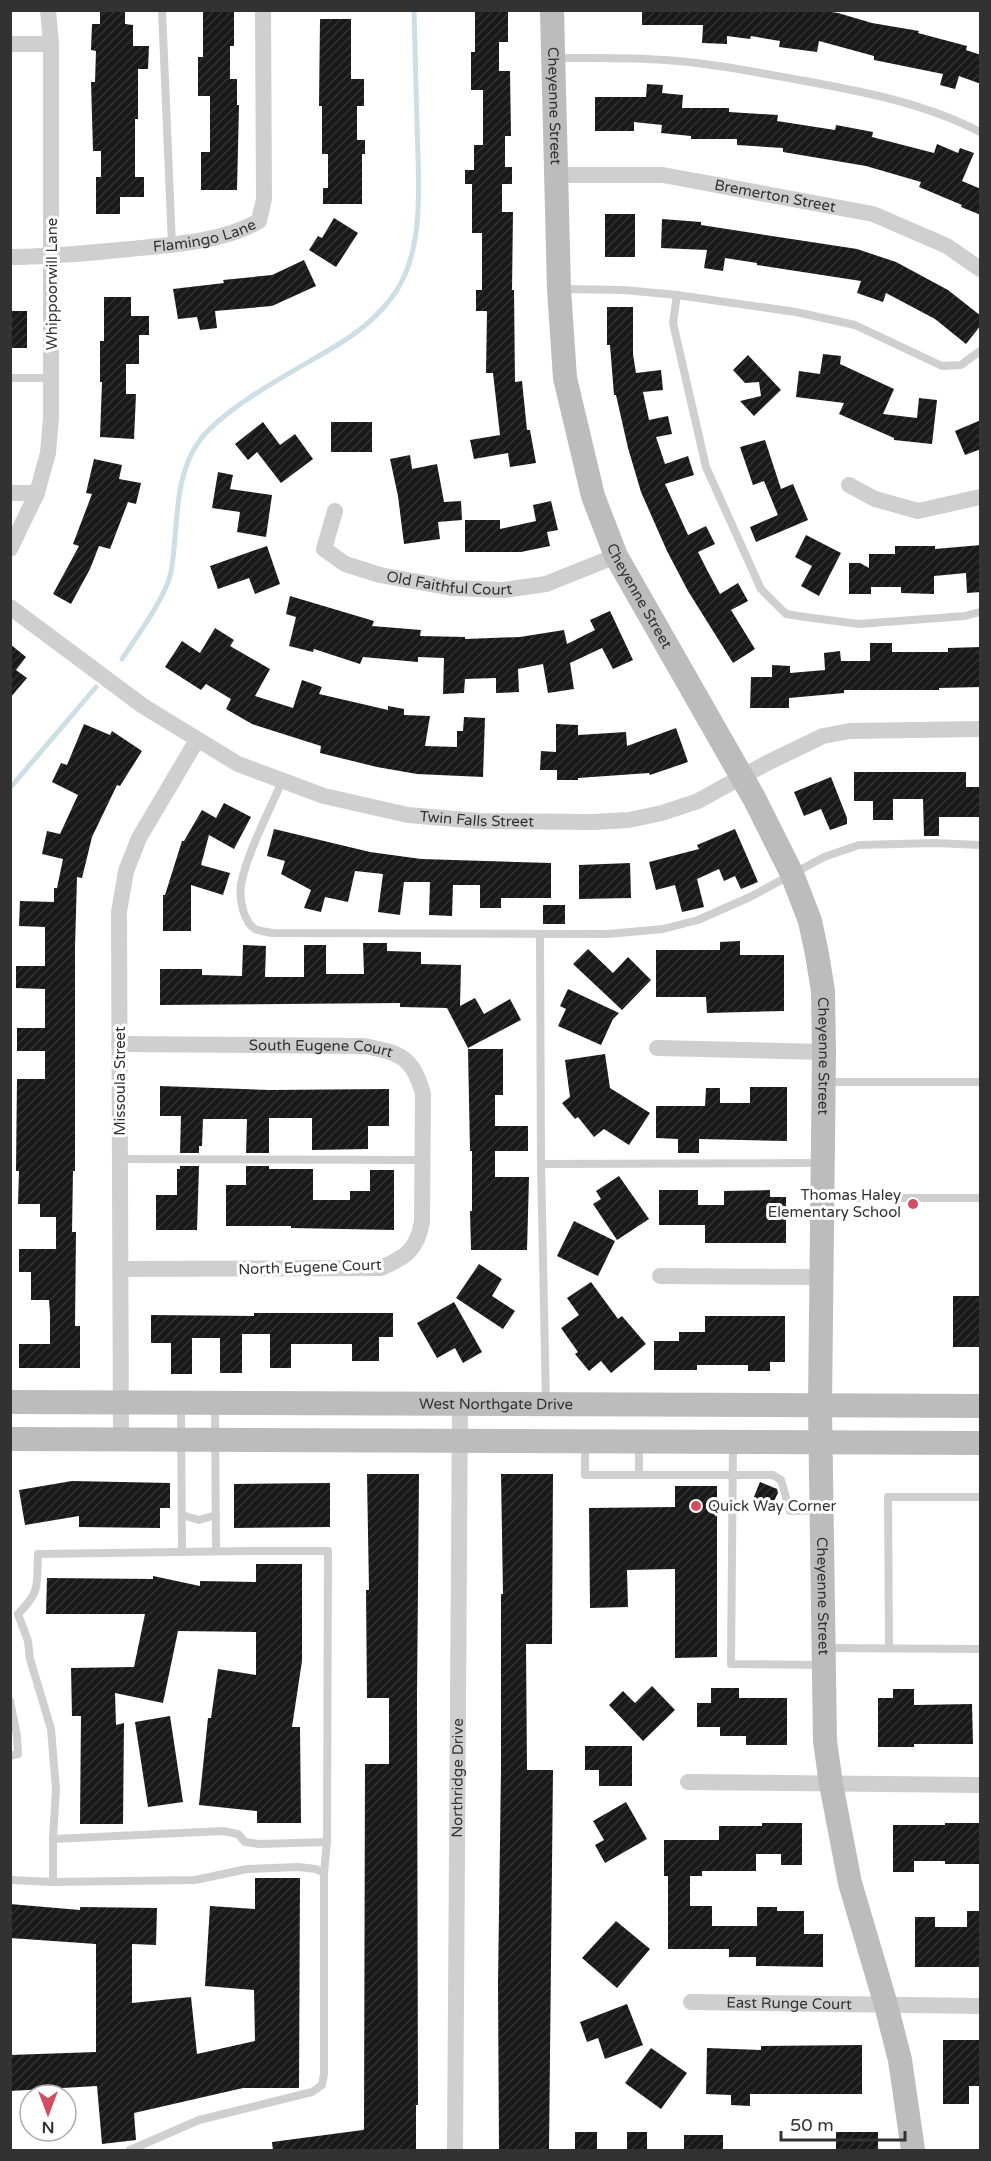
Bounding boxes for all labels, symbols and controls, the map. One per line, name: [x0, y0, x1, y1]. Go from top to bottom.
street label: Cheyenne Street: [544, 47, 565, 165]
street label: Bremerton Street: [713, 176, 838, 216]
street label: Flamingo Lane: [152, 215, 259, 256]
street label: Whippoorwill Lane: [43, 218, 61, 350]
street label: Cheyenne Street: [603, 541, 676, 652]
street label: Old Faithful Court: [385, 567, 513, 599]
street label: Twin Falls Street: [419, 807, 534, 830]
street label: Cheyenne Street: [814, 997, 833, 1115]
street label: Missoula Street: [111, 1026, 129, 1136]
street label: South Eugene Court: [249, 1036, 395, 1061]
place label: Thomas Haley Elementary School: [768, 1186, 901, 1221]
marker: Thomas Haley Elementary School: [906, 1197, 920, 1211]
street label: North Eugene Court: [238, 1255, 382, 1278]
street label: West Northgate Drive: [419, 1395, 573, 1413]
place label: Quick Way Corner: [708, 1497, 836, 1515]
marker: Quick Way Corner: [689, 1499, 703, 1513]
street label: Cheyenne Street: [813, 1537, 833, 1655]
street label: Northridge Drive: [448, 1718, 467, 1838]
street label: East Runge Court: [726, 1993, 852, 2013]
north arrow: [18, 2083, 78, 2143]
scale bar: [781, 2104, 906, 2142]
text: 50 m: [790, 2114, 834, 2136]
text: N: [42, 2117, 54, 2137]

